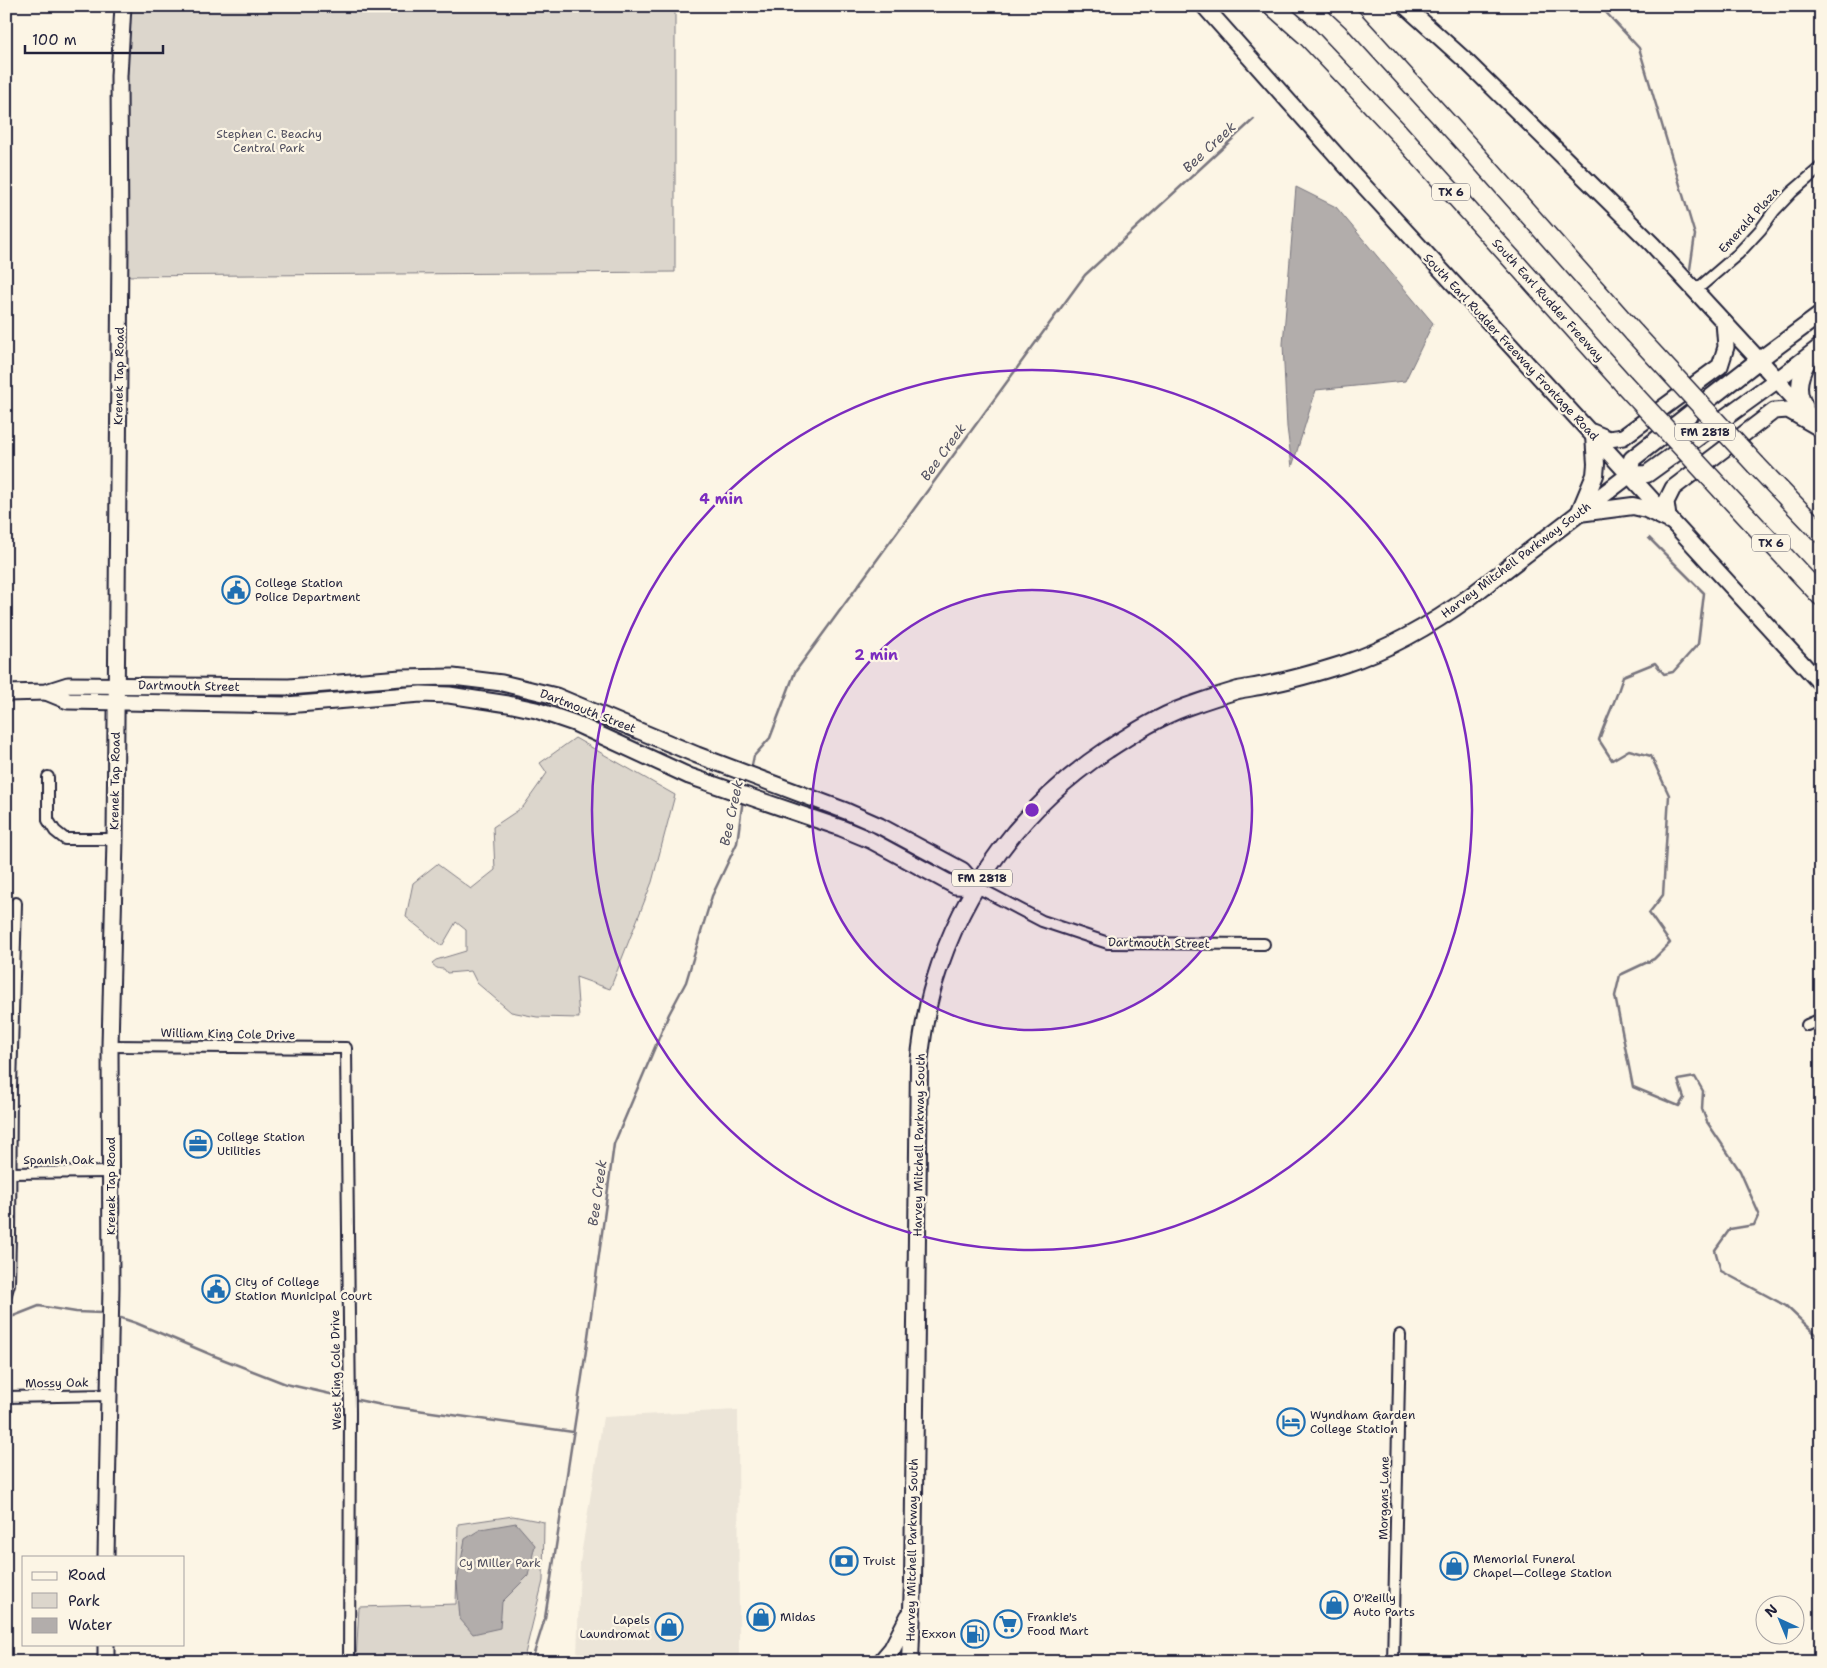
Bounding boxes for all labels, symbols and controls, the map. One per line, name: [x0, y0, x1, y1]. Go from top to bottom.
scale bar: [25, 22, 162, 54]
text: 100 m: [32, 30, 77, 50]
water label: Bee Creek: [1178, 118, 1240, 176]
park label: Stephen C. Beachy Central Park: [216, 126, 322, 156]
road number: TX 6: [1432, 183, 1470, 200]
street label: Emerald Plaza: [1715, 183, 1783, 256]
street label: South Earl Rudder Freeway: [1489, 235, 1608, 365]
street label: South Earl Rudder Freeway Frontage Road: [1420, 250, 1603, 444]
street label: Krenek Tap Road: [110, 326, 128, 425]
water label: Bee Creek: [916, 420, 970, 484]
road number: FM 2818: [1675, 424, 1735, 441]
text: 4 min: [699, 489, 743, 509]
street label: Harvey Mitchell Parkway South: [1438, 498, 1594, 622]
road number: TX 6: [1752, 534, 1790, 552]
public building icon: College Station Police Department: [221, 575, 251, 605]
place label: College Station Police Department: [255, 575, 361, 605]
text: 2 min: [854, 645, 898, 665]
street label: Dartmouth Street: [138, 677, 240, 695]
street label: Dartmouth Street: [538, 685, 638, 737]
street label: Krenek Tap Road: [106, 731, 124, 830]
water label: Bee Creek: [715, 778, 747, 848]
centre of rings: [1023, 801, 1041, 819]
road number: FM 2818: [952, 870, 1012, 886]
street label: Dartmouth Street: [1108, 934, 1210, 952]
street label: William King Cole Drive: [161, 1025, 296, 1043]
street label: Harvey Mitchell Parkway South: [909, 1053, 929, 1237]
office icon: College Station Utilities: [183, 1129, 213, 1159]
place label: College Station Utilities: [217, 1129, 305, 1159]
street label: Krenek Tap Road: [103, 1136, 119, 1235]
street label: Spanish Oak: [23, 1152, 95, 1168]
water label: Bee Creek: [583, 1159, 611, 1227]
public building icon: City of College Station Municipal Court: [201, 1274, 231, 1304]
place label: City of College Station Municipal Court: [235, 1274, 372, 1304]
street label: West King Cole Drive: [327, 1309, 345, 1430]
street label: Mossy Oak: [25, 1374, 89, 1392]
hotel icon: Wyndham Garden College Station: [1276, 1407, 1306, 1437]
place label: Wyndham Garden College Station: [1310, 1407, 1415, 1437]
street label: Morgans Lane: [1375, 1456, 1393, 1540]
street label: Harvey Mitchell Parkway South: [902, 1458, 922, 1642]
bank icon: Truist: [829, 1546, 859, 1576]
shop icon: Memorial Funeral Chapel—College Station: [1439, 1551, 1469, 1581]
place label: Memorial Funeral Chapel—College Station: [1473, 1551, 1612, 1581]
place label: Truist: [863, 1553, 896, 1569]
park label: Cy Miller Park: [459, 1555, 541, 1571]
legend: [22, 1556, 185, 1646]
text: Road: [68, 1565, 106, 1585]
shop icon: O'Reilly Auto Parts: [1319, 1590, 1349, 1620]
place label: O'Reilly Auto Parts: [1353, 1590, 1415, 1620]
text: Park: [68, 1591, 100, 1611]
north arrow: [1754, 1596, 1804, 1646]
text: N: [1761, 1600, 1781, 1621]
shop icon: Midas: [746, 1602, 776, 1632]
place label: Midas: [780, 1609, 816, 1625]
supermarket icon: Frankie's Food Mart: [993, 1609, 1023, 1639]
place label: Frankie's Food Mart: [1027, 1609, 1089, 1639]
place label: Lapels Laundromat: [579, 1612, 650, 1642]
shop icon: Lapels Laundromat: [654, 1612, 684, 1642]
text: Water: [68, 1615, 112, 1635]
fuel station icon: Exxon: [960, 1619, 990, 1649]
place label: Exxon: [921, 1626, 956, 1642]

